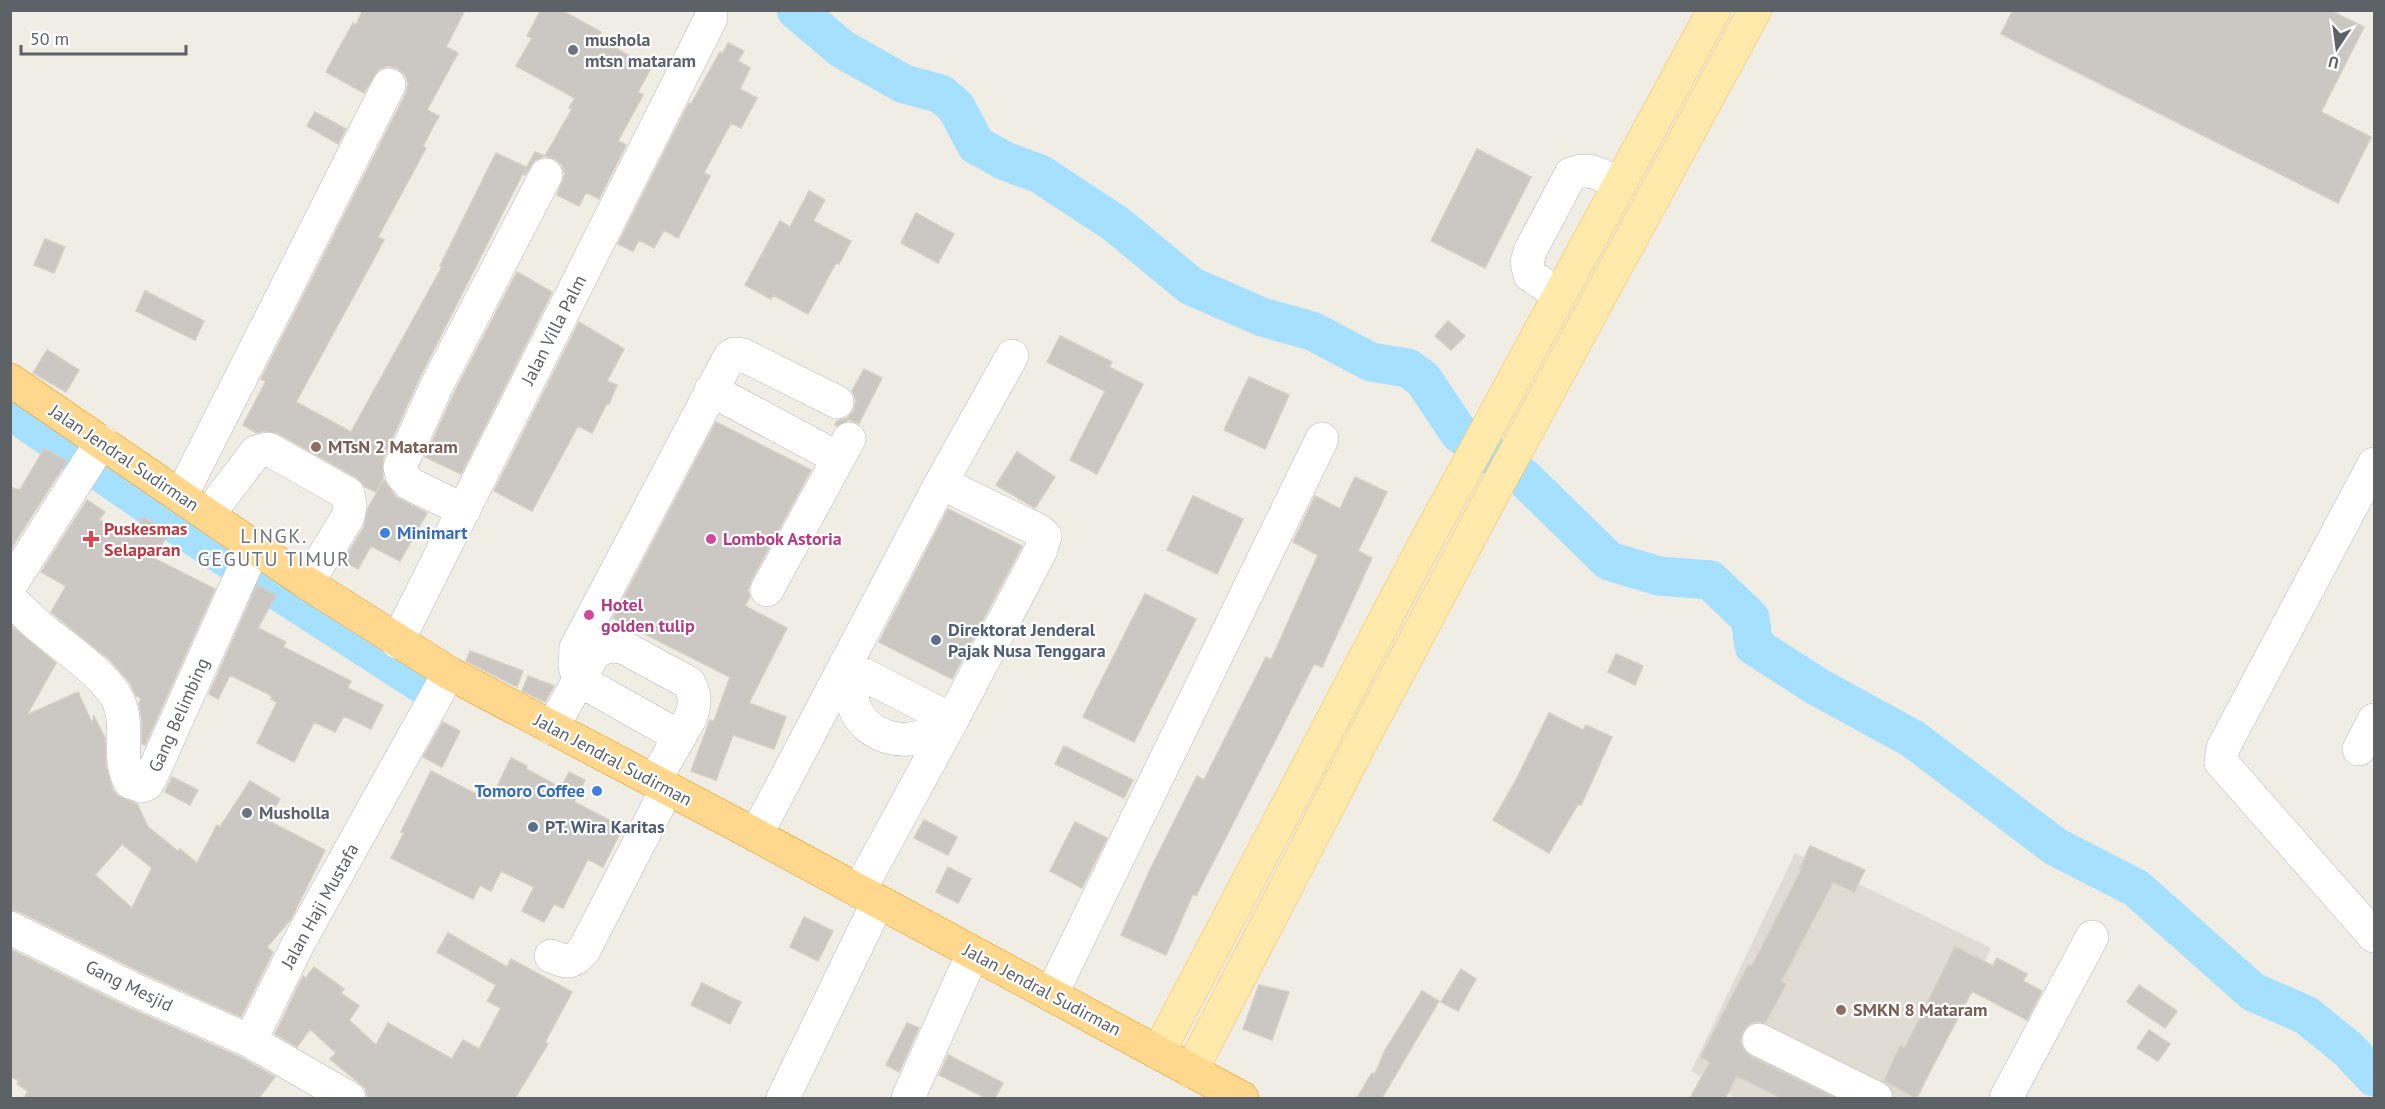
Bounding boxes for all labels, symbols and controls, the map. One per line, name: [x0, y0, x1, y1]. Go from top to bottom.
scale bar: [21, 18, 186, 56]
north arrow: [2307, 18, 2367, 78]
text: 50 m: [30, 27, 69, 50]
place label: mushola mtsn mataram: [585, 28, 696, 72]
marker: mushola mtsn mataram: [566, 43, 580, 57]
text: U: [2326, 52, 2341, 73]
street label: Jalan Villa Palm: [516, 271, 591, 389]
street label: Jalan Jendral Sudirman: [44, 398, 203, 516]
place label: MTsN 2 Mataram: [328, 435, 458, 458]
marker: MTsN 2 Mataram: [309, 440, 323, 454]
place label: Puskesmas Selaparan: [104, 517, 188, 561]
place label: Minimart: [397, 521, 468, 544]
district label: LINGK. GEGUTU TIMUR: [198, 523, 350, 572]
marker: Minimart: [378, 526, 392, 540]
place label: Lombok Astoria: [723, 527, 842, 550]
marker: Puskesmas Selaparan: [82, 530, 100, 548]
marker: Lombok Astoria: [704, 532, 718, 546]
place label: Hotel golden tulip: [601, 593, 695, 637]
marker: Hotel golden tulip: [582, 608, 596, 622]
place label: Direktorat Jenderal Pajak Nusa Tenggara: [948, 618, 1106, 662]
marker: Direktorat Jenderal Pajak Nusa Tenggara: [929, 633, 943, 647]
street label: Gang Belimbing: [143, 654, 214, 776]
street label: Jalan Jendral Sudirman: [530, 708, 696, 811]
place label: Tomoro Coffee: [474, 779, 585, 802]
marker: Tomoro Coffee: [590, 784, 604, 798]
place label: Musholla: [259, 801, 330, 824]
marker: Musholla: [240, 806, 254, 820]
place label: PT. Wira Karitas: [545, 815, 665, 838]
marker: PT. Wira Karitas: [526, 820, 540, 834]
street label: Jalan Haji Mustafa: [275, 839, 363, 973]
street label: Jalan Jendral Sudirman: [959, 938, 1125, 1041]
street label: Gang Mesjid: [82, 954, 177, 1017]
place label: SMKN 8 Mataram: [1853, 998, 1988, 1021]
marker: SMKN 8 Mataram: [1834, 1003, 1848, 1017]

